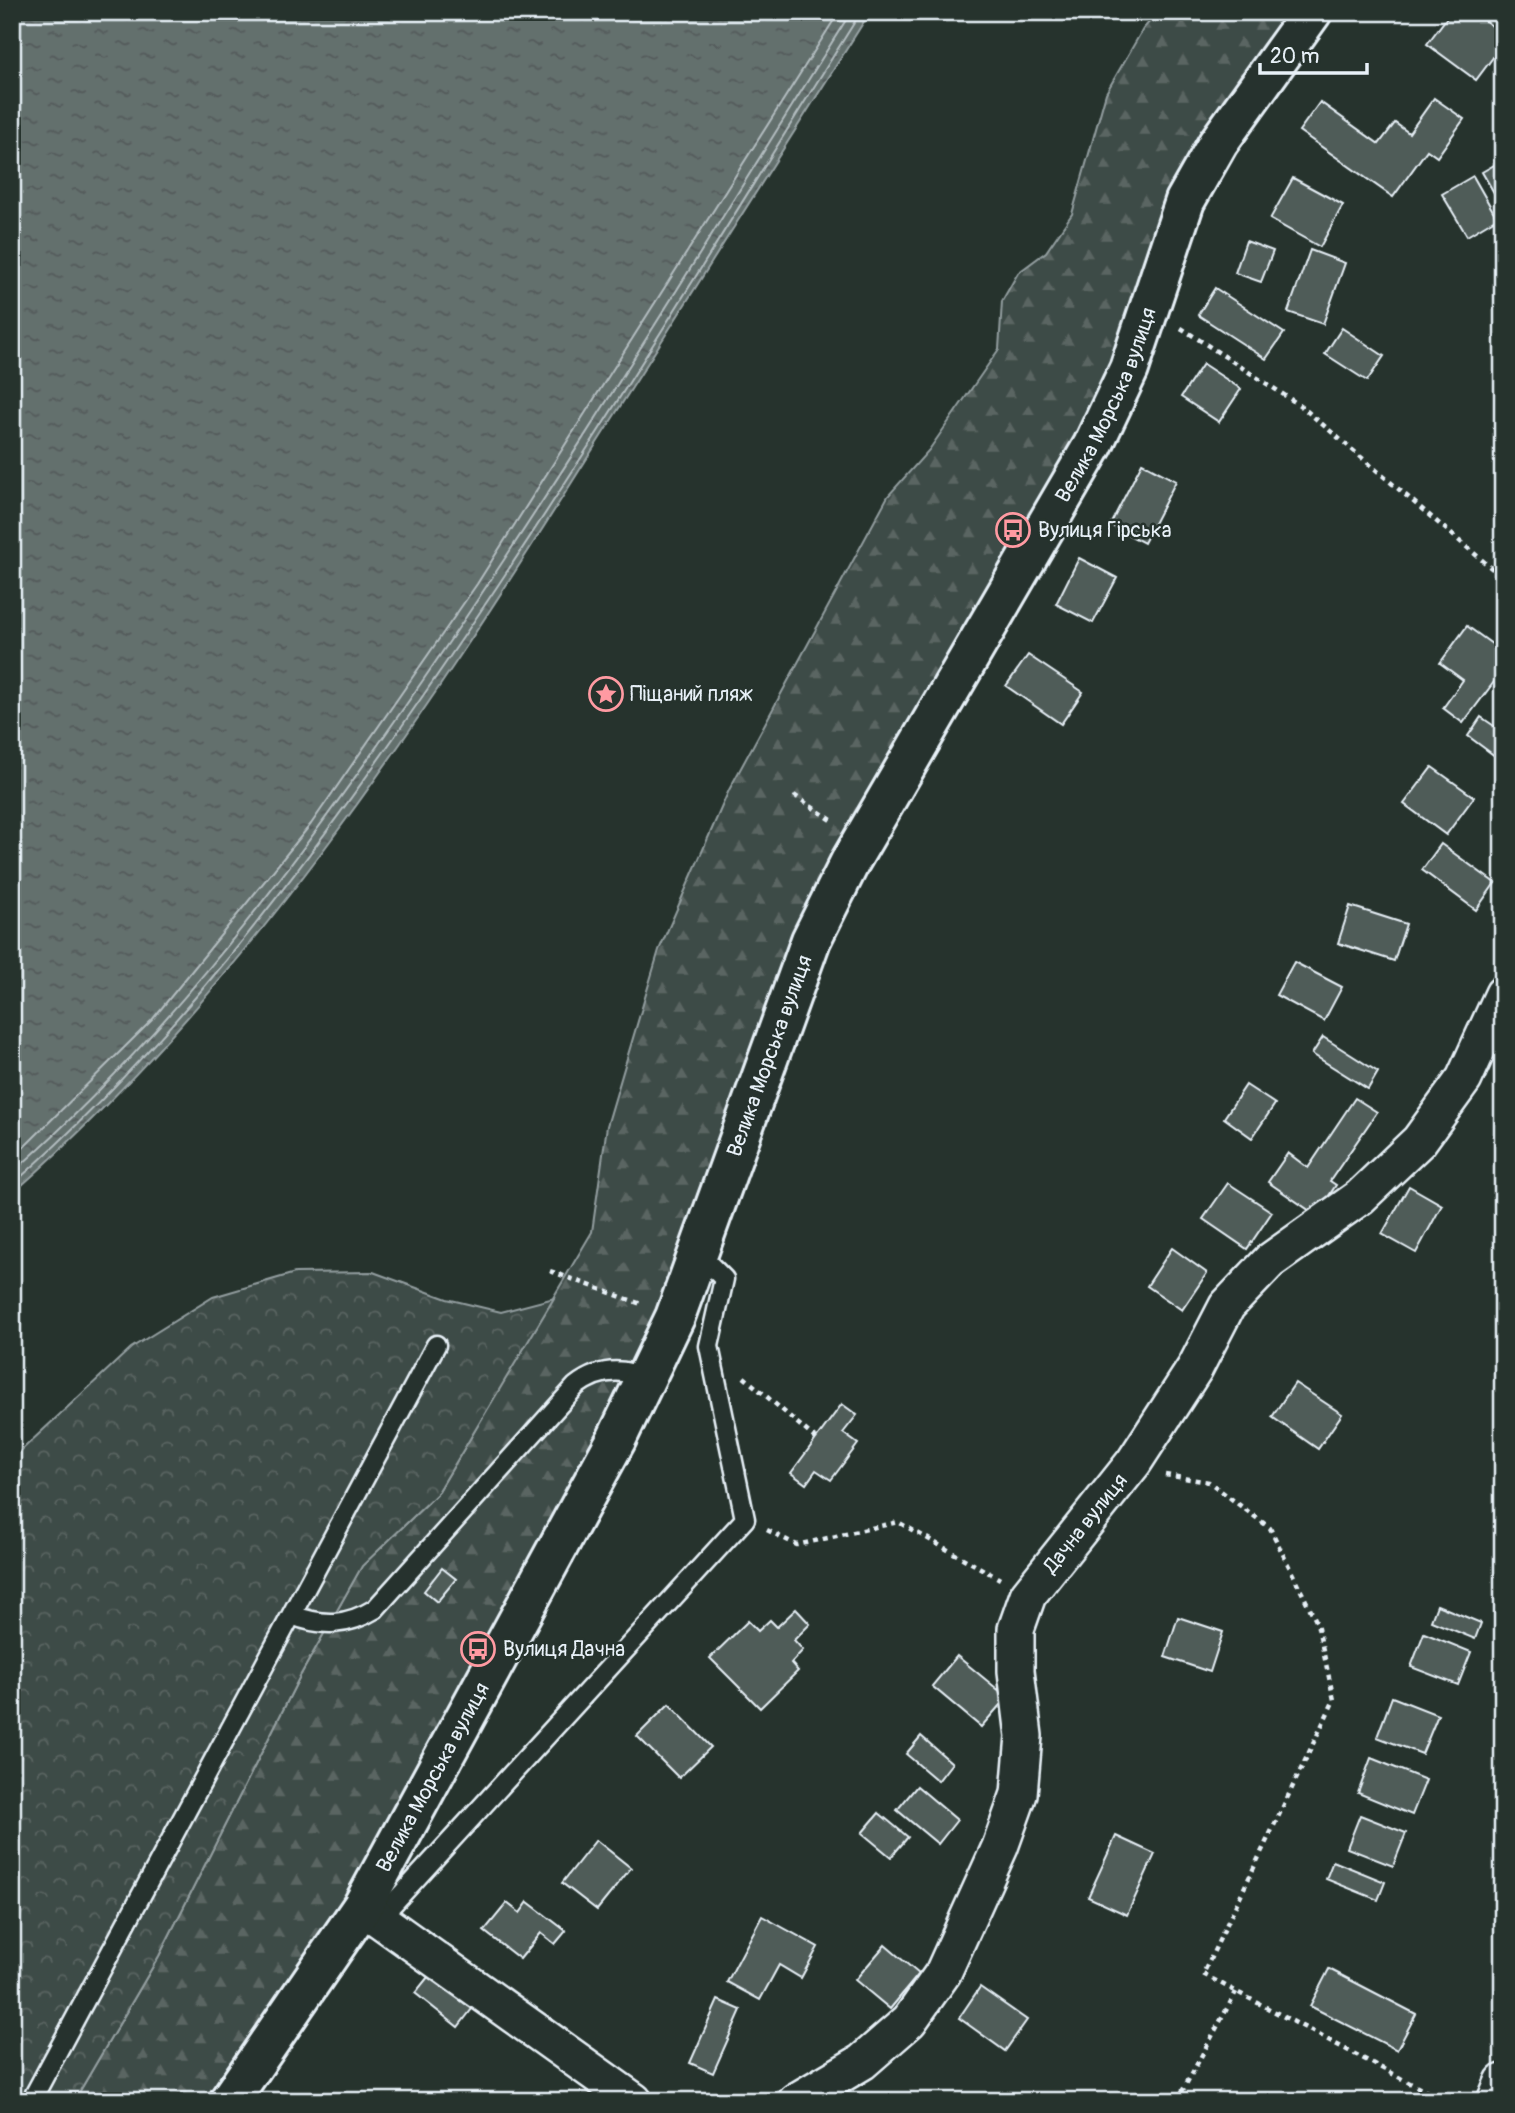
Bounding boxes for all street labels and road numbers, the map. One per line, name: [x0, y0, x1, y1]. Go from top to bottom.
street label: Велика Морська вулиця: [1050, 304, 1163, 507]
street label: Велика Морська вулиця: [721, 951, 818, 1160]
street label: Дачна вулиця: [1037, 1468, 1134, 1580]
street label: Велика Морська вулиця: [370, 1678, 496, 1877]

